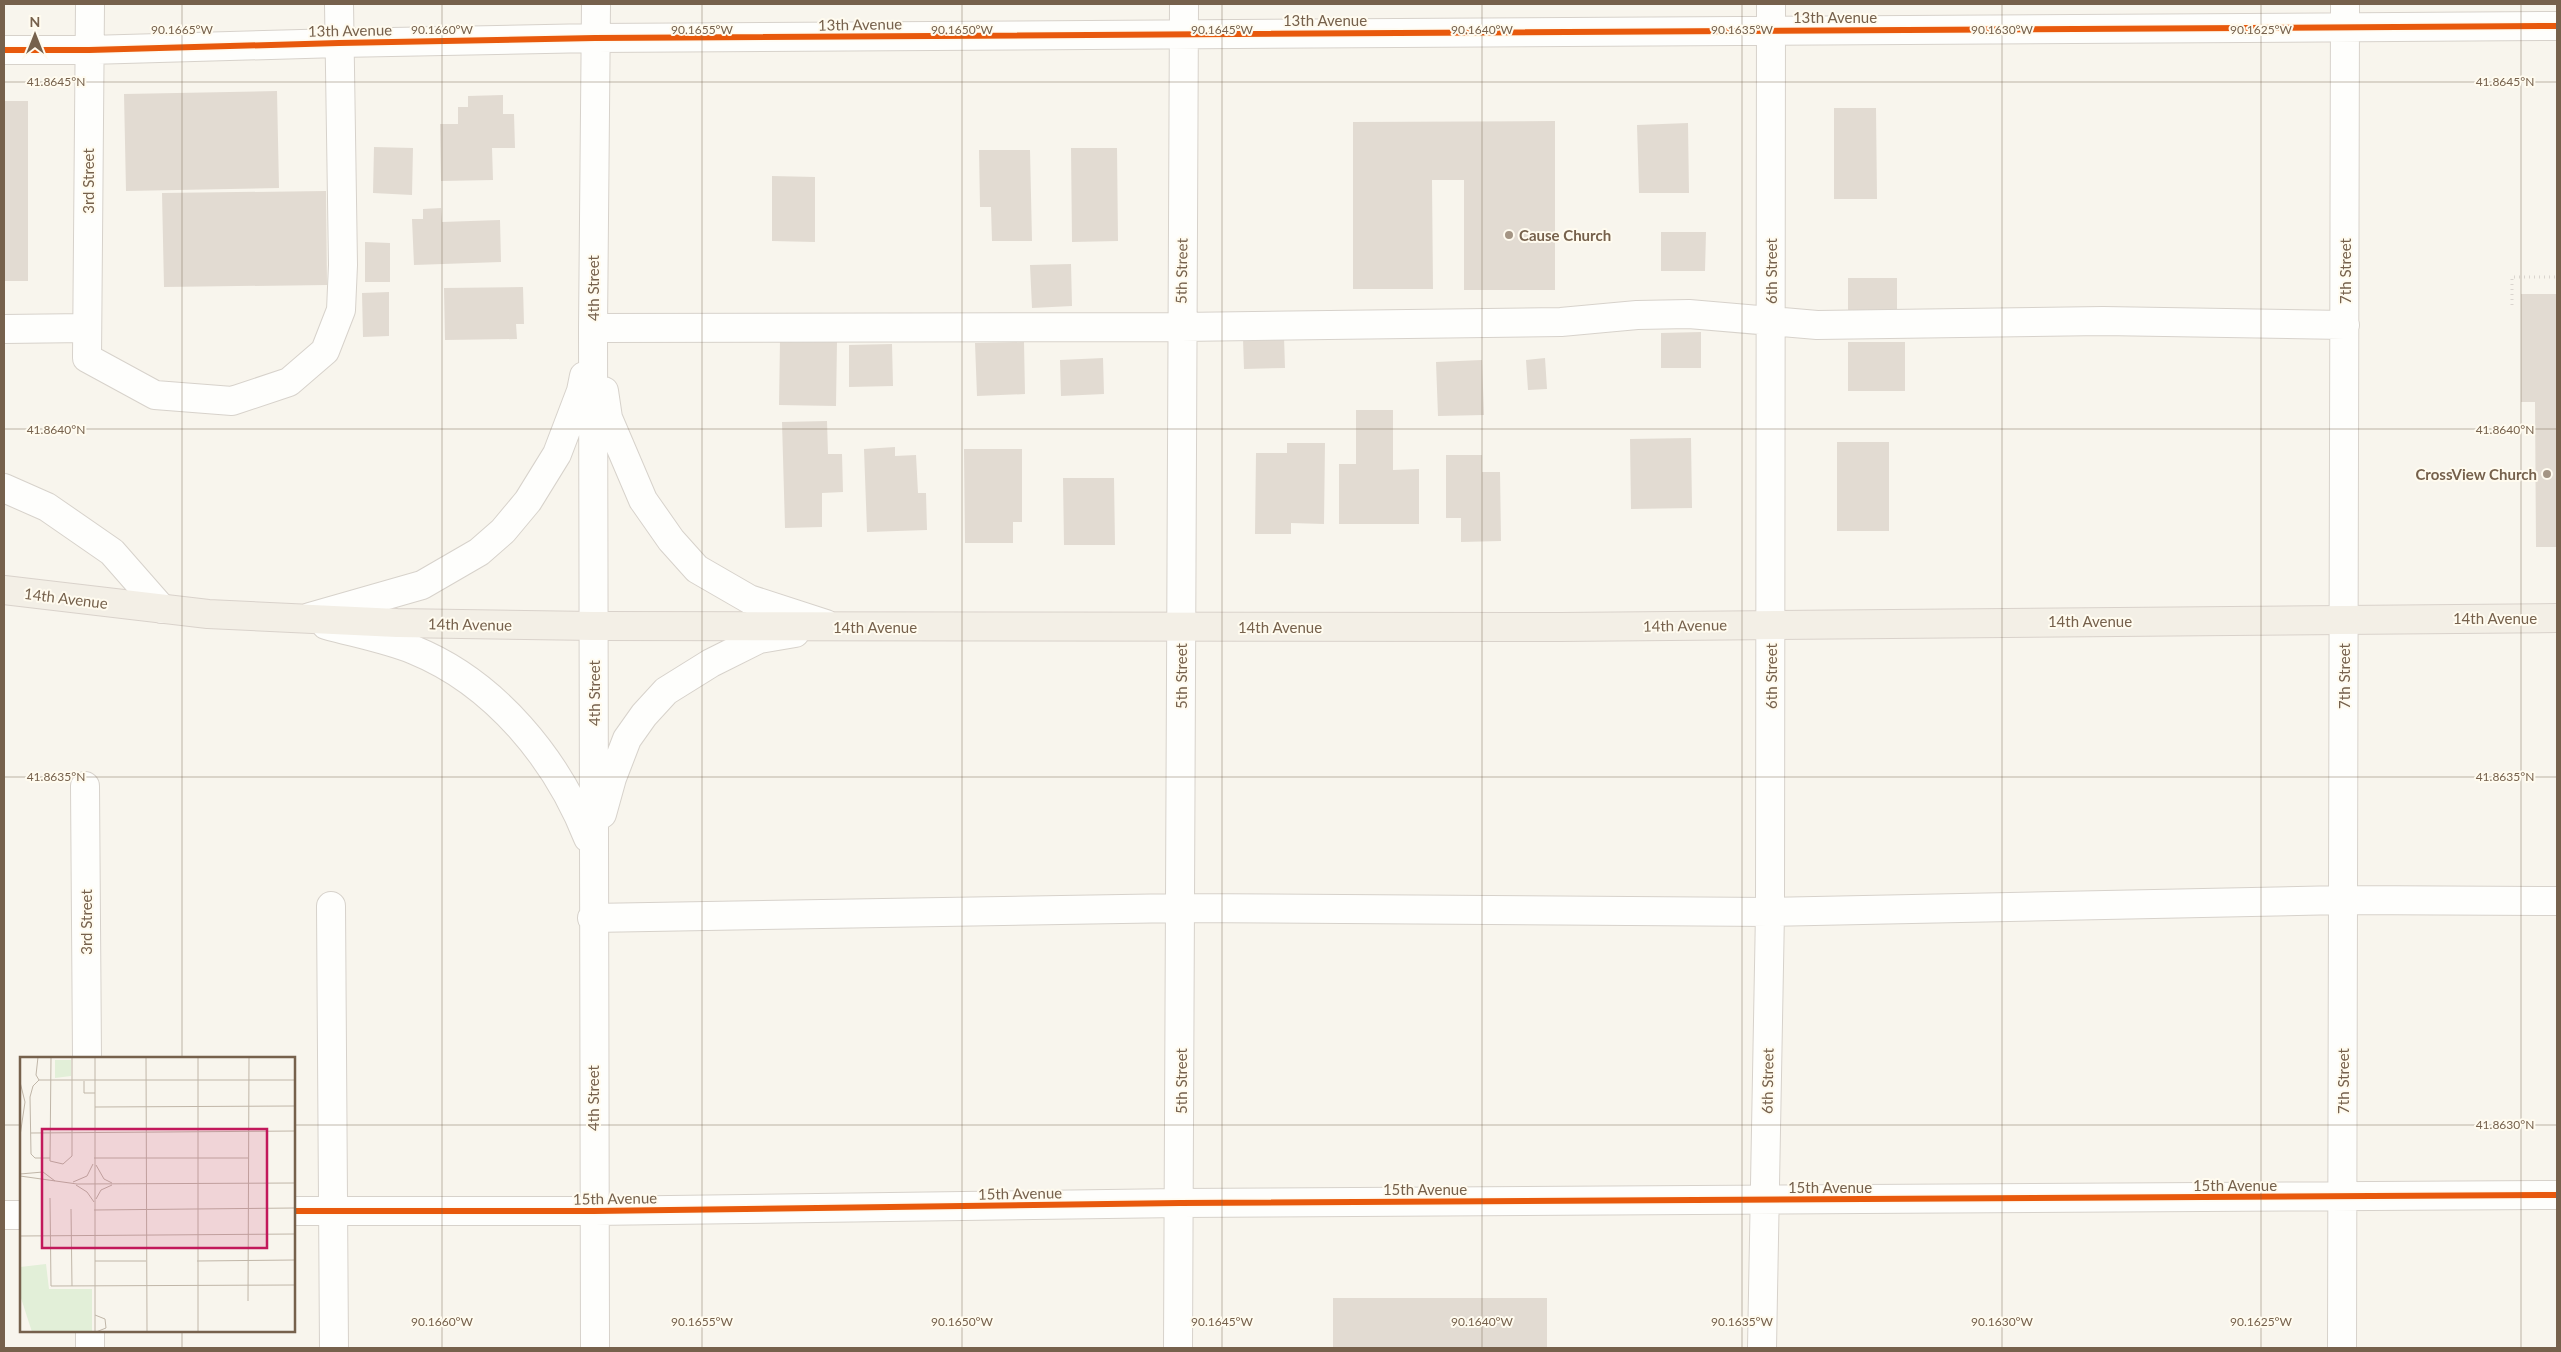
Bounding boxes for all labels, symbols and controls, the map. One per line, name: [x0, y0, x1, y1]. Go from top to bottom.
street label: 13th Avenue: [1793, 8, 1877, 26]
north arrow: [10, 10, 60, 60]
street label: 13th Avenue: [1283, 11, 1367, 29]
text: N: [30, 13, 40, 30]
street label: 13th Avenue: [818, 14, 902, 34]
street label: 13th Avenue: [308, 20, 392, 40]
text: 90.1665°W: [151, 22, 214, 37]
text: 90.1660°W: [411, 22, 474, 37]
text: 90.1655°W: [671, 22, 734, 37]
text: 90.1650°W: [931, 22, 994, 37]
text: 90.1645°W: [1191, 22, 1254, 37]
text: 90.1640°W: [1451, 22, 1514, 37]
text: 90.1635°W: [1711, 22, 1774, 37]
text: 90.1630°W: [1971, 22, 2034, 37]
text: 90.1625°W: [2230, 22, 2293, 37]
text: 41.8645°N: [27, 74, 85, 89]
text: 41.8645°N: [2476, 74, 2534, 89]
street label: 3rd Street: [79, 148, 97, 214]
place label: Cause Church: [1519, 226, 1611, 244]
marker: Cause Church: [1503, 229, 1515, 241]
street label: 5th Street: [1171, 237, 1191, 304]
street label: 6th Street: [1762, 237, 1780, 304]
street label: 7th Street: [2336, 237, 2354, 304]
street label: 4th Street: [584, 254, 602, 321]
text: 41.8640°N: [27, 422, 85, 437]
text: 41.8640°N: [2476, 422, 2534, 437]
place label: CrossView Church: [2415, 465, 2537, 483]
marker: CrossView Church: [2541, 468, 2553, 480]
street label: 14th Avenue: [23, 584, 109, 612]
street label: 14th Avenue: [2453, 609, 2537, 627]
street label: 14th Avenue: [2048, 612, 2132, 630]
street label: 14th Avenue: [428, 614, 512, 634]
street label: 14th Avenue: [1643, 615, 1727, 635]
street label: 14th Avenue: [833, 618, 917, 636]
street label: 14th Avenue: [1238, 618, 1322, 636]
street label: 5th Street: [1172, 642, 1190, 709]
street label: 6th Street: [1762, 642, 1780, 709]
street label: 7th Street: [2335, 642, 2353, 709]
street label: 4th Street: [585, 659, 603, 726]
text: 41.8635°N: [27, 769, 85, 784]
text: 41.8635°N: [2476, 769, 2534, 784]
street label: 3rd Street: [77, 889, 95, 955]
street label: 5th Street: [1172, 1047, 1190, 1114]
street label: 6th Street: [1757, 1047, 1777, 1114]
street label: 7th Street: [2334, 1047, 2352, 1114]
inset map: [20, 1057, 295, 1332]
street label: 4th Street: [584, 1064, 602, 1131]
text: 41.8630°N: [2476, 1117, 2534, 1132]
street label: 15th Avenue: [2193, 1176, 2277, 1194]
street label: 15th Avenue: [1788, 1178, 1872, 1196]
street label: 15th Avenue: [1383, 1180, 1467, 1198]
street label: 15th Avenue: [978, 1183, 1062, 1203]
street label: 15th Avenue: [573, 1188, 657, 1208]
text: 90.1660°W: [411, 1314, 474, 1329]
text: 90.1655°W: [671, 1314, 734, 1329]
text: 90.1650°W: [931, 1314, 994, 1329]
text: 90.1645°W: [1191, 1314, 1254, 1329]
text: 90.1640°W: [1451, 1314, 1514, 1329]
text: 90.1635°W: [1711, 1314, 1774, 1329]
text: 90.1630°W: [1971, 1314, 2034, 1329]
text: 90.1625°W: [2230, 1314, 2293, 1329]

